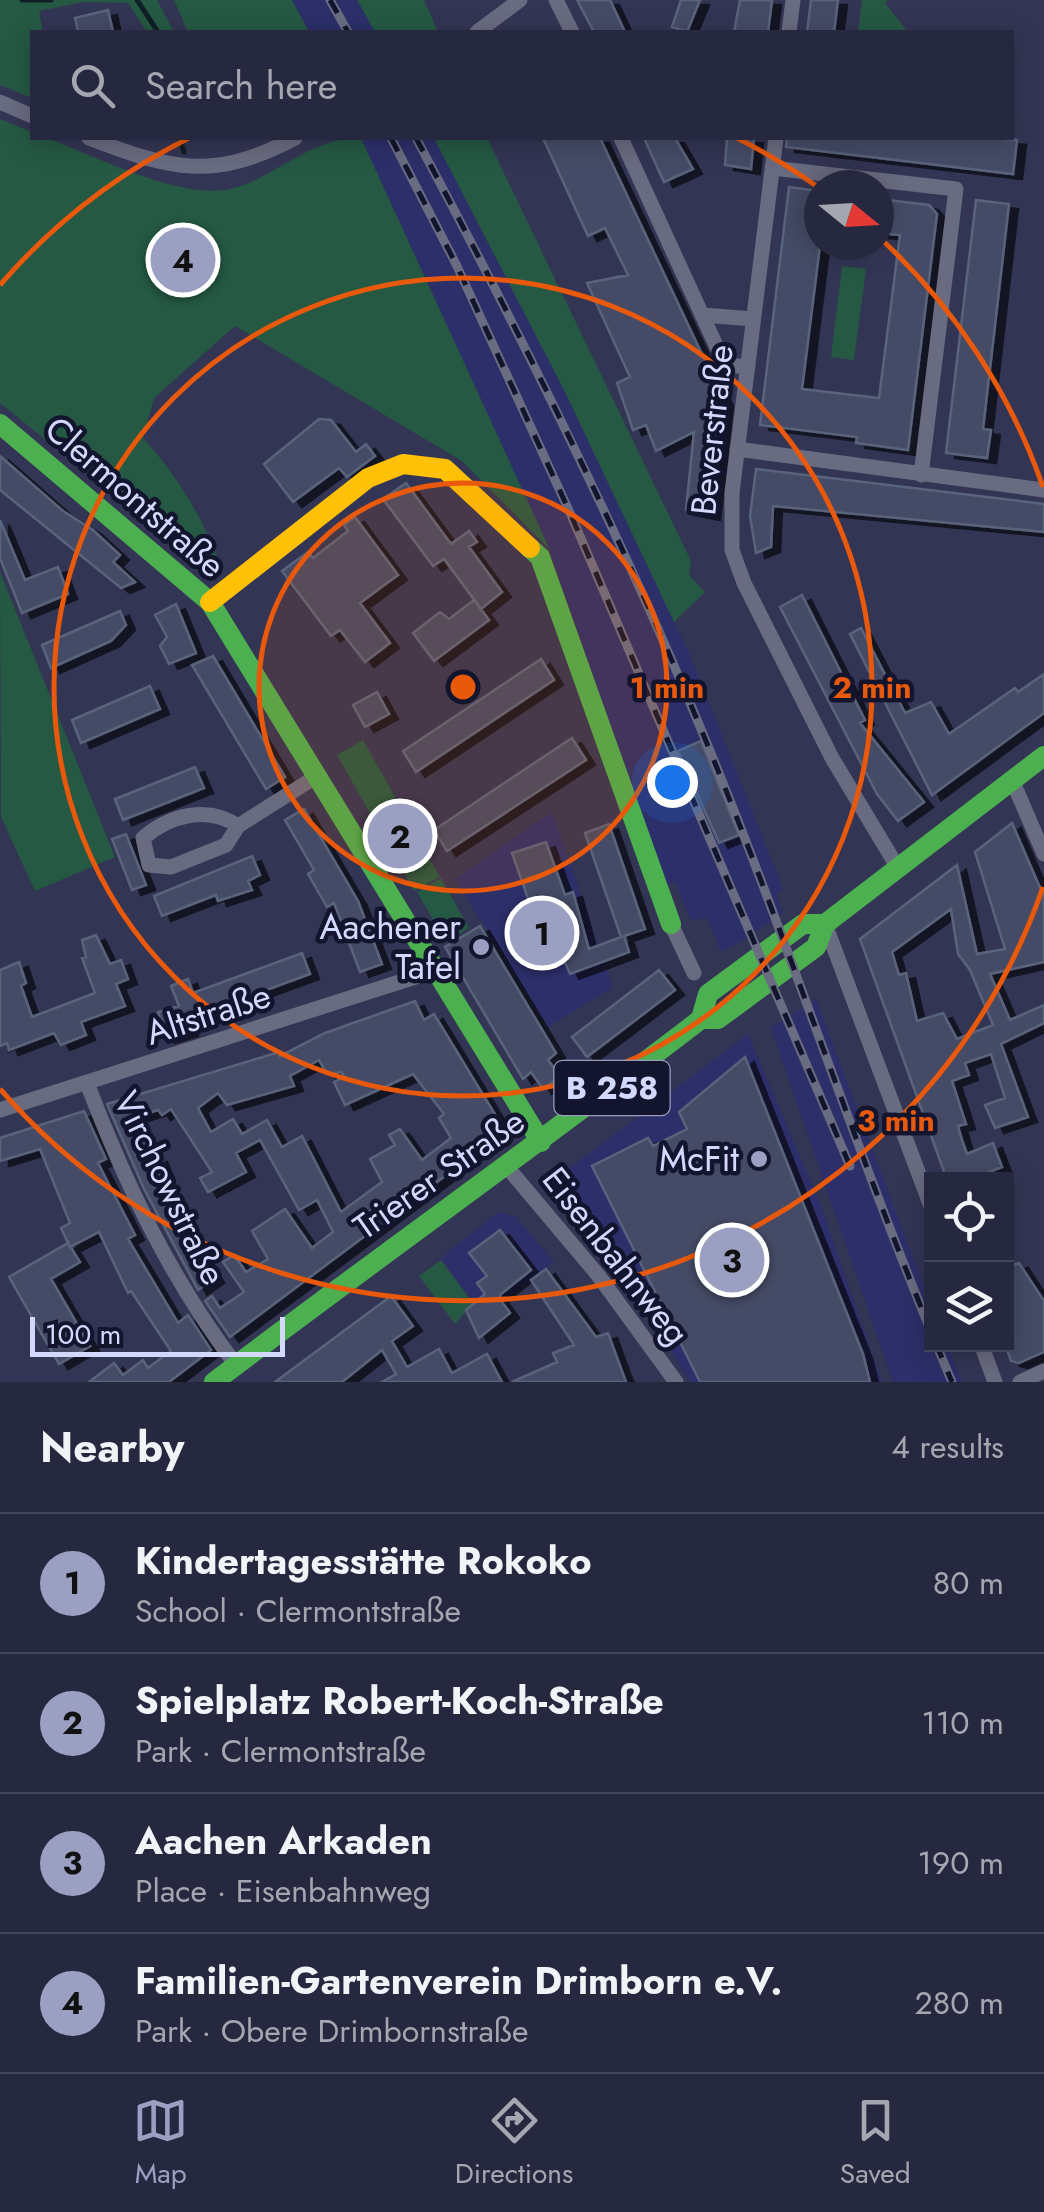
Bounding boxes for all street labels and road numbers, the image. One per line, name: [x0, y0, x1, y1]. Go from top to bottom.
street label: Beverstraße: [678, 342, 746, 518]
street label: Clermontstraße: [34, 405, 236, 589]
street label: Altstraße: [139, 970, 277, 1058]
road number: B 258: [554, 1061, 670, 1115]
street label: Virchowstraße: [101, 1083, 239, 1293]
street label: Trierer Straße: [343, 1096, 535, 1252]
street label: Eisenbahnweg: [531, 1157, 701, 1355]

